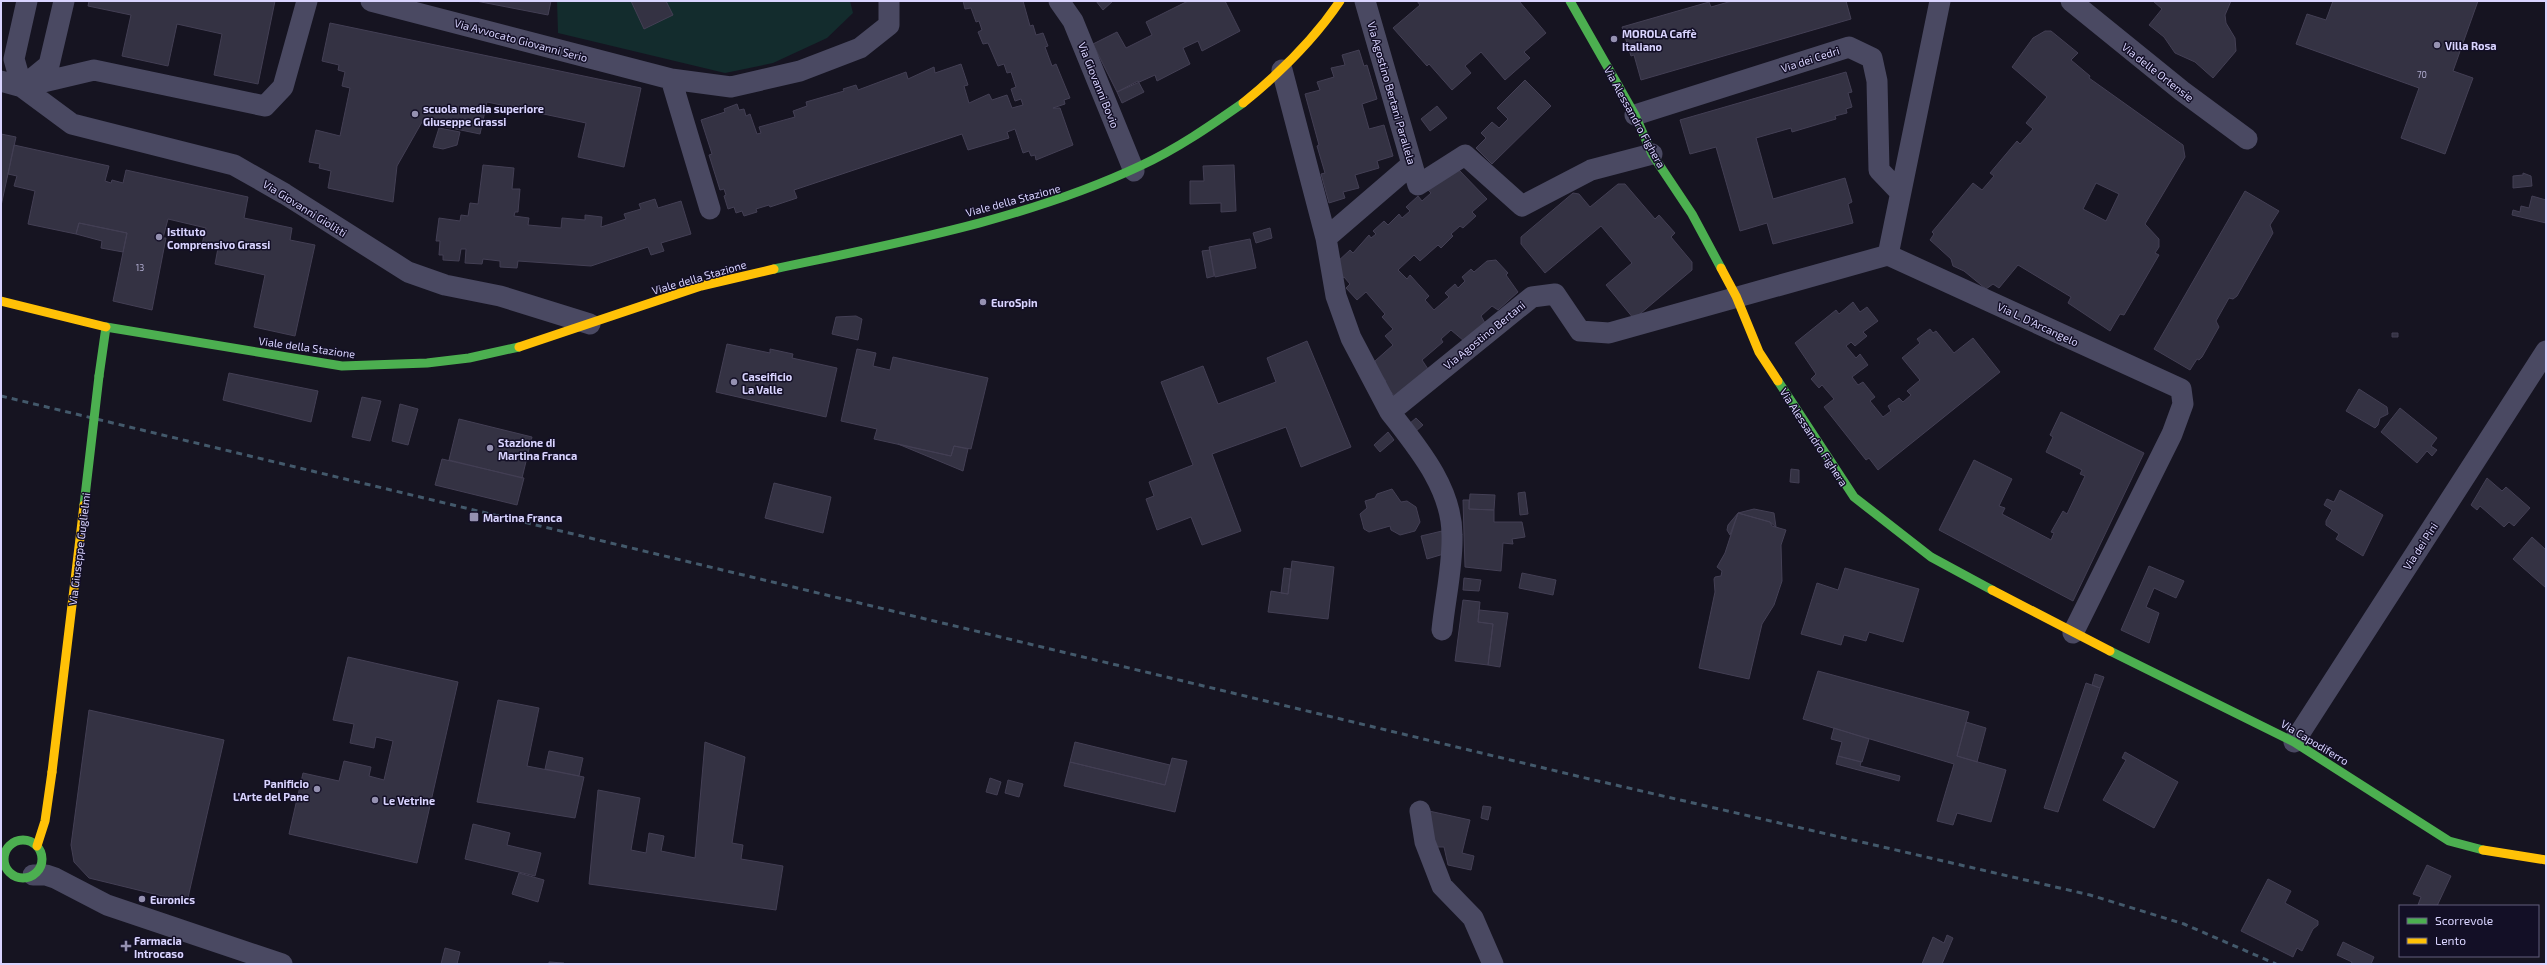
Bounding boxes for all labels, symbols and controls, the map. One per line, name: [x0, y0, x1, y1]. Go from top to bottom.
street label: Via Avvocato Giovanni Serio: [453, 16, 589, 64]
street label: Via Agostino Bertani Parallela: [1365, 20, 1419, 166]
place label: MOROLA Caffè Italiano: [1622, 27, 1697, 53]
marker: MOROLA Caffè Italiano: [1609, 34, 1619, 44]
place label: Villa Rosa: [2445, 39, 2497, 52]
street label: Via Giovanni Bovio: [1076, 40, 1122, 130]
street label: Via delle Ortensie: [2120, 40, 2197, 104]
marker: Villa Rosa: [2432, 40, 2442, 50]
street label: Via dei Cedri: [1779, 43, 1841, 75]
street label: Via Alessandro Fighera: [1602, 64, 1668, 170]
house number: 70: [2417, 69, 2427, 80]
place label: scuola media superiore Giuseppe Grassi: [423, 102, 544, 128]
marker: scuola media superiore Giuseppe Grassi: [410, 109, 420, 119]
street label: Via Giovanni Giolitti: [261, 177, 349, 239]
street label: Viale della Stazione: [964, 181, 1062, 219]
place label: Istituto Comprensivo Grassi: [167, 225, 270, 251]
marker: Istituto Comprensivo Grassi: [154, 232, 164, 242]
street label: Viale della Stazione: [650, 257, 748, 297]
house number: 13: [136, 262, 144, 273]
place label: EuroSpin: [991, 296, 1038, 309]
marker: EuroSpin: [978, 297, 988, 307]
street label: Via Agostino Bertani: [1441, 298, 1527, 372]
street label: Via L. D'Arcangelo: [1995, 299, 2081, 349]
street label: Viale della Stazione: [258, 334, 356, 360]
place label: Caseificio La Valle: [742, 370, 793, 396]
marker: Caseificio La Valle: [729, 377, 739, 387]
street label: Via Alessandro Fighera: [1777, 386, 1851, 488]
place label: Stazione di Martina Franca: [498, 436, 577, 462]
marker: Stazione di Martina Franca: [485, 443, 495, 453]
street label: Via Giuseppe Guglielmi: [66, 492, 92, 606]
marker: Martina Franca: [468, 511, 480, 523]
place label: Martina Franca: [483, 511, 562, 524]
street label: Via dei Pini: [2400, 520, 2440, 572]
street label: Via Capodiferro: [2279, 717, 2351, 767]
place label: Panificio L'Arte del Pane: [233, 777, 309, 803]
marker: Panificio L'Arte del Pane: [312, 784, 322, 794]
place label: Le Vetrine: [383, 794, 435, 807]
marker: Le Vetrine: [370, 795, 380, 805]
place label: Euronics: [150, 893, 195, 906]
marker: Euronics: [137, 894, 147, 904]
legend: [2399, 905, 2539, 957]
text: Scorrevole: [2435, 913, 2493, 927]
text: Lento: [2435, 933, 2466, 947]
place label: Farmacia Introcaso: [134, 934, 184, 960]
marker: Farmacia Introcaso: [121, 941, 131, 951]

